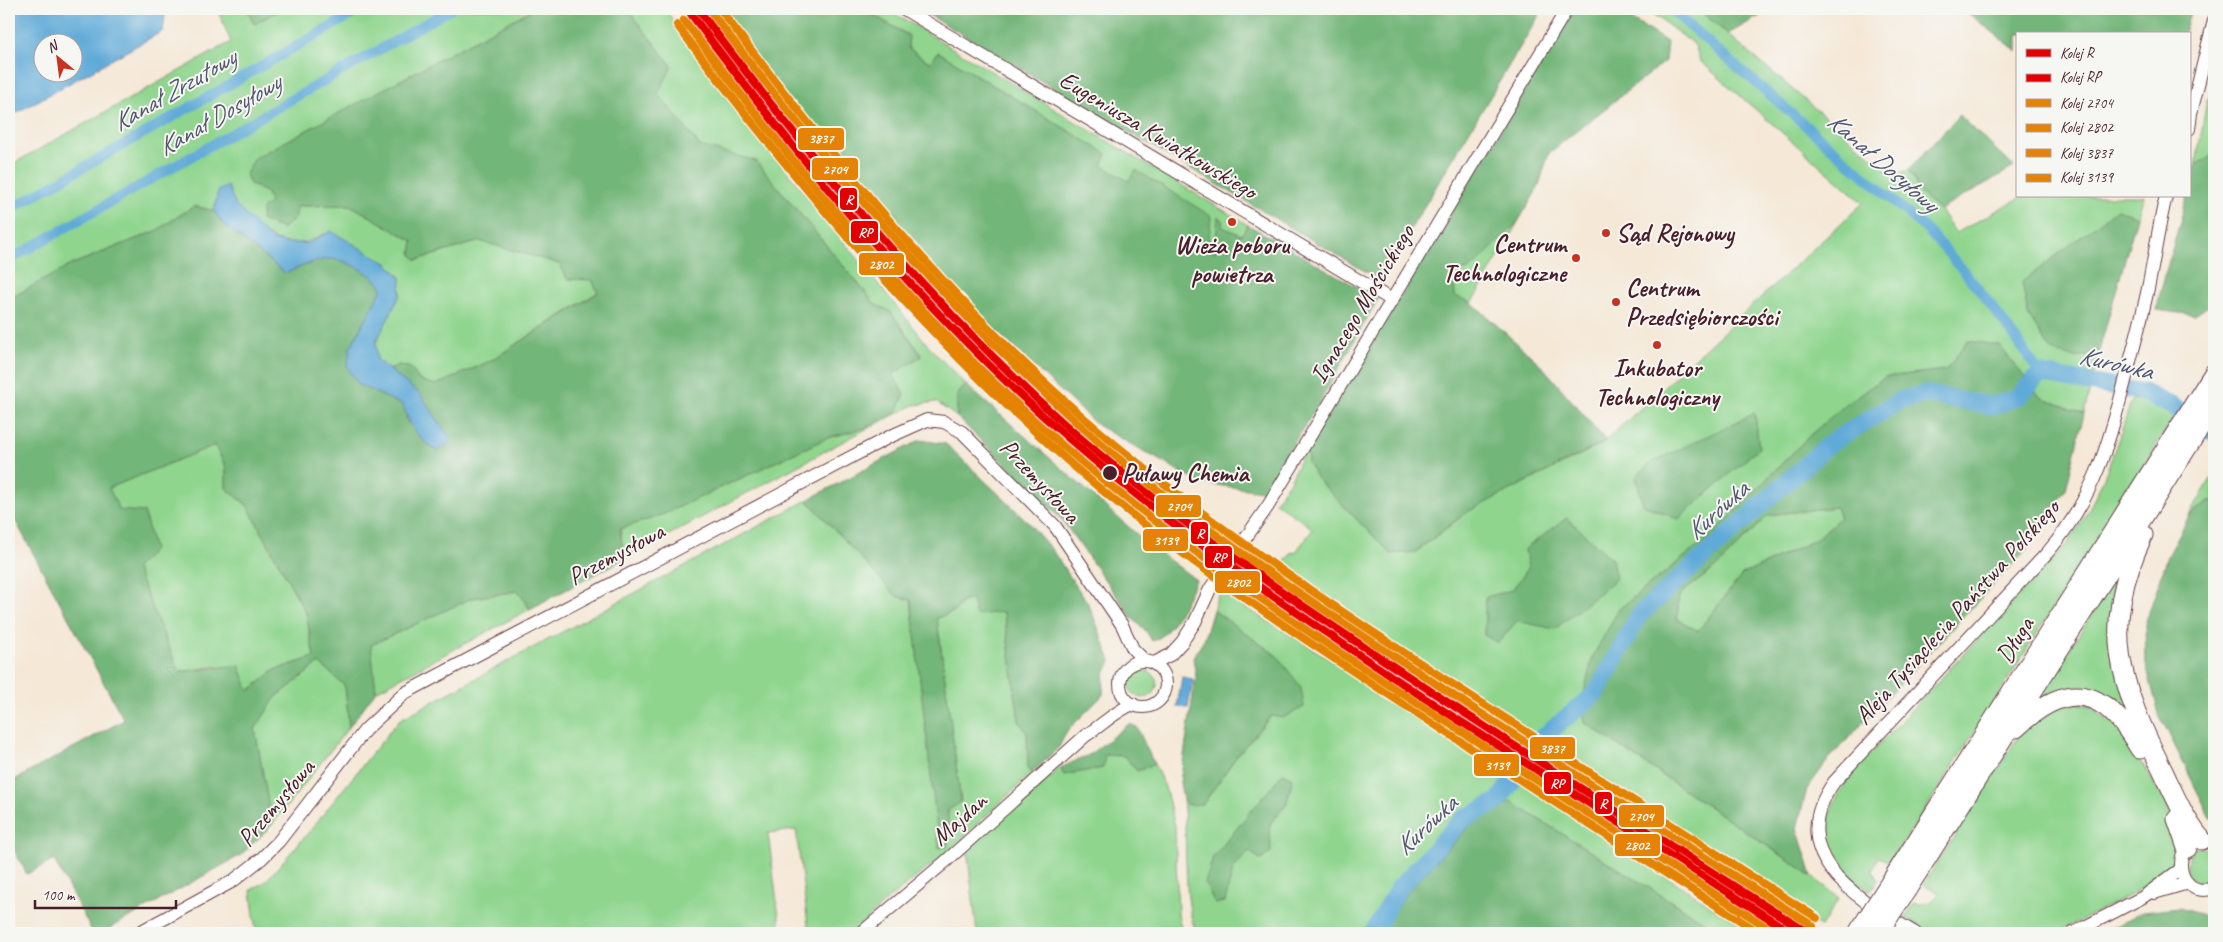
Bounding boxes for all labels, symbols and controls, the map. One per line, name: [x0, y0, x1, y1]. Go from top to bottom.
north arrow: [32, 32, 82, 82]
legend: [2016, 32, 2190, 198]
text: N: [44, 36, 62, 57]
water label: Kanał Zrzutowy: [106, 39, 245, 139]
text: Kolej R: [2060, 44, 2095, 63]
street label: Eugeniusza Kwiatkowskiego: [1053, 63, 1265, 208]
water label: Kanał Dosyłowy: [152, 64, 290, 163]
text: Kolej RP: [2060, 68, 2103, 87]
text: Kolej 2704: [2060, 94, 2114, 113]
water label: Kanał Dosyłowy: [1821, 105, 1949, 222]
text: Kolej 2802: [2060, 118, 2114, 137]
line badge: 3837: [797, 127, 845, 151]
text: 3837: [808, 130, 835, 147]
text: Kolej 3837: [2060, 144, 2114, 163]
line badge: 2704: [811, 157, 859, 181]
text: 2704: [822, 161, 849, 178]
text: Kolej 3139: [2060, 168, 2114, 187]
line badge: R: [839, 187, 858, 211]
text: R: [845, 191, 855, 208]
marker: Wieża poboru powietrza: [1226, 216, 1238, 228]
place label: Sąd Rejonowy: [1616, 217, 1736, 249]
street label: Ignacego Mościckiego: [1302, 218, 1422, 389]
line badge: RP: [850, 220, 879, 244]
text: RP: [858, 224, 874, 241]
marker: Sąd Rejonowy: [1600, 227, 1612, 239]
place label: Centrum Technologiczne: [1442, 228, 1569, 289]
place label: Wieża poboru powietrza: [1175, 229, 1291, 290]
line badge: 2802: [858, 252, 905, 276]
marker: Centrum Technologiczne: [1570, 252, 1582, 264]
text: 2802: [868, 256, 895, 273]
place label: Centrum Przedsiębiorczości: [1626, 272, 1781, 333]
marker: Centrum Przedsiębiorczości: [1610, 296, 1622, 308]
marker: Inkubator Technologiczny: [1651, 339, 1663, 351]
water label: Kurówka: [2076, 339, 2158, 388]
place label: Inkubator Technologiczny: [1595, 352, 1721, 413]
street label: Przemysłowa: [993, 432, 1089, 532]
place label: Puławy Chemia: [1122, 457, 1250, 489]
marker: Puławy Chemia: [1101, 464, 1119, 482]
water label: Kurówka: [1679, 471, 1757, 547]
street label: Aleja Tysiąclecia Państwa Polskiego: [1847, 490, 2069, 731]
line badge: 2704: [1155, 494, 1202, 518]
text: 2704: [1166, 498, 1193, 515]
street label: Przemysłowa: [562, 514, 672, 593]
line badge: R: [1190, 521, 1209, 545]
text: R: [1196, 525, 1206, 542]
line badge: 3139: [1142, 528, 1189, 552]
text: 3139: [1153, 532, 1180, 549]
line badge: RP: [1204, 545, 1233, 569]
text: RP: [1212, 549, 1228, 566]
line badge: 2802: [1214, 570, 1261, 594]
text: 2802: [1225, 574, 1252, 591]
street label: Długa: [1989, 609, 2042, 669]
line badge: 3837: [1529, 736, 1576, 760]
text: 3837: [1539, 740, 1566, 757]
street label: Przemysłowa: [230, 751, 323, 853]
line badge: 3139: [1473, 753, 1520, 777]
text: 3139: [1484, 757, 1511, 774]
line badge: RP: [1543, 771, 1572, 795]
text: RP: [1550, 775, 1566, 792]
street label: Majdan: [924, 784, 995, 853]
water label: Kurówka: [1388, 786, 1466, 862]
line badge: R: [1594, 791, 1613, 815]
text: R: [1599, 795, 1609, 812]
line badge: 2704: [1618, 804, 1665, 828]
text: 2704: [1628, 808, 1655, 825]
line badge: 2802: [1614, 833, 1661, 857]
text: 2802: [1624, 837, 1651, 854]
scale bar: [35, 877, 176, 909]
text: 100 m: [42, 886, 76, 905]

